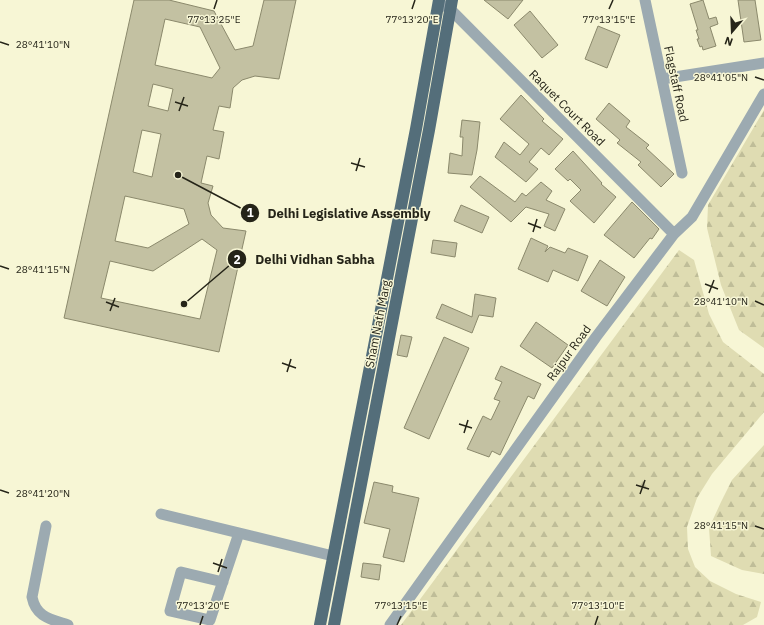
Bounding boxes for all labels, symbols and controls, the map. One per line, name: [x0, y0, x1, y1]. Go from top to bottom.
north arrow: [712, 12, 752, 52]
text: 77°13'25"E: [187, 13, 241, 26]
text: 77°13'20"E: [385, 13, 439, 26]
text: 77°13'15"E: [582, 13, 636, 26]
text: N: [723, 34, 735, 49]
text: 28°41'10"N: [16, 38, 70, 51]
street label: Flagstaff Road: [661, 45, 692, 123]
street label: Raquet Court Road: [526, 66, 609, 149]
text: 28°41'05"N: [694, 71, 748, 84]
callout: Delhi Legislative Assembly: [240, 200, 439, 225]
text: 1: [246, 205, 254, 220]
text: Delhi Legislative Assembly: [267, 205, 431, 222]
callout: Delhi Vidhan Sabha: [227, 247, 383, 272]
text: Delhi Vidhan Sabha: [255, 251, 375, 268]
text: 2: [233, 252, 241, 267]
text: 28°41'15"N: [16, 263, 70, 276]
street label: Sham Nath Marg: [362, 278, 393, 369]
text: 28°41'10"N: [694, 295, 748, 308]
street label: Rajpur Road: [543, 322, 594, 384]
text: 28°41'20"N: [16, 487, 70, 500]
text: 28°41'15"N: [694, 519, 748, 532]
text: 77°13'20"E: [176, 599, 230, 612]
text: 77°13'15"E: [374, 599, 428, 612]
text: 77°13'10"E: [571, 599, 625, 612]

